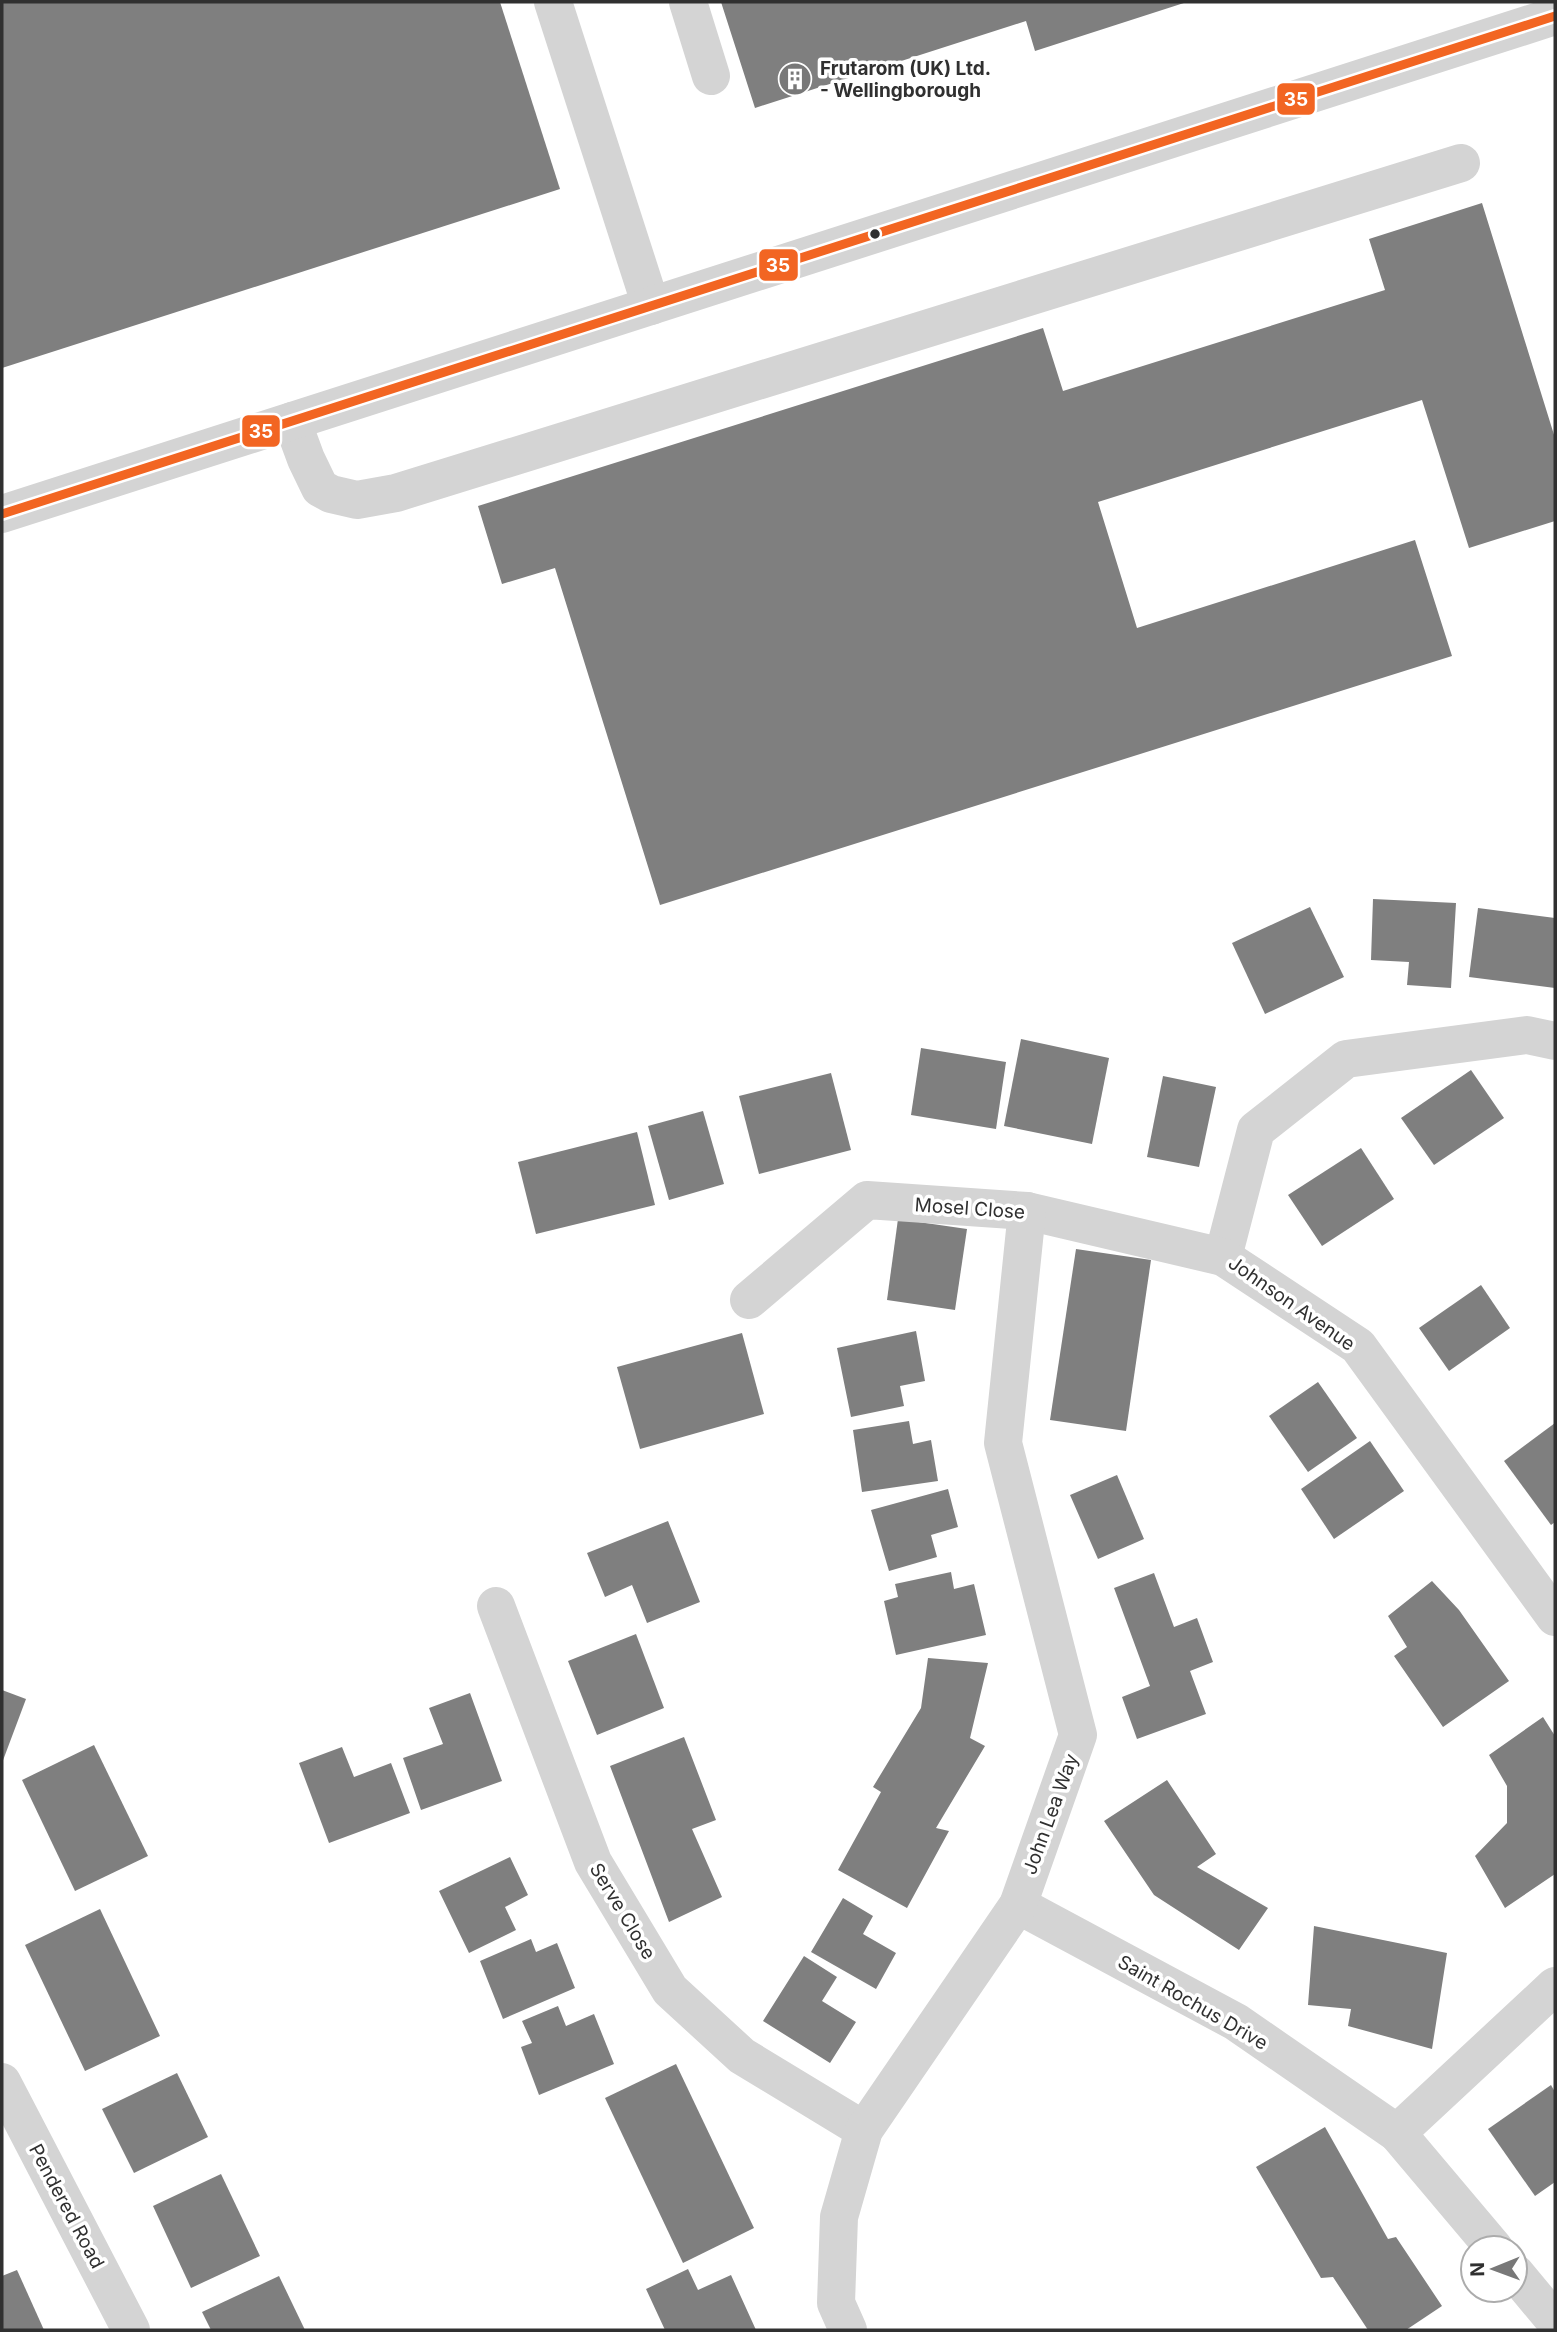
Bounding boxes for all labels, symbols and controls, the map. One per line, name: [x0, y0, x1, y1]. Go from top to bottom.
place label: Frutarom (UK) Ltd. - Wellingborough: [820, 57, 991, 102]
building icon: Frutarom (UK) Ltd. - Wellingborough: [776, 60, 814, 98]
line badge: 35: [1276, 82, 1316, 116]
text: 35: [1284, 88, 1308, 111]
unlabelled marker: [868, 227, 882, 241]
line badge: 35: [758, 248, 799, 282]
text: 35: [766, 254, 790, 277]
line badge: 35: [241, 414, 281, 448]
text: 35: [249, 420, 273, 443]
street label: Mosel Close: [914, 1193, 1026, 1224]
street label: Johnson Avenue: [1224, 1251, 1360, 1356]
street label: John Lea Way: [1018, 1750, 1083, 1878]
street label: Serve Close: [585, 1859, 660, 1964]
street label: Saint Rochus Drive: [1114, 1950, 1272, 2055]
street label: Pendered Road: [24, 2140, 109, 2272]
north arrow: [1459, 2234, 1529, 2304]
text: N: [1466, 2262, 1489, 2277]

